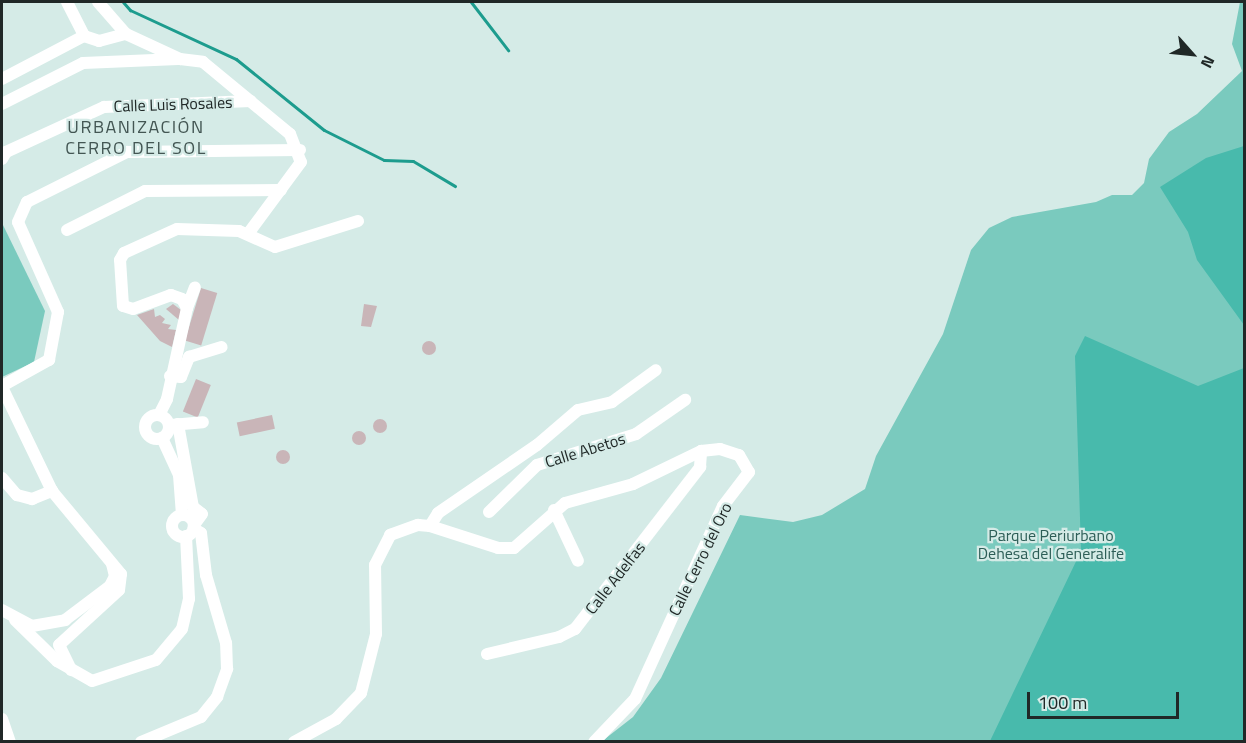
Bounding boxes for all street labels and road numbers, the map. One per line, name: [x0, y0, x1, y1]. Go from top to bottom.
street label: Calle Luis Rosales: [113, 92, 233, 116]
street label: Calle Abetos: [542, 429, 628, 471]
street label: Calle Cerro del Oro: [664, 499, 736, 619]
street label: Calle Adelfas: [581, 538, 649, 618]

